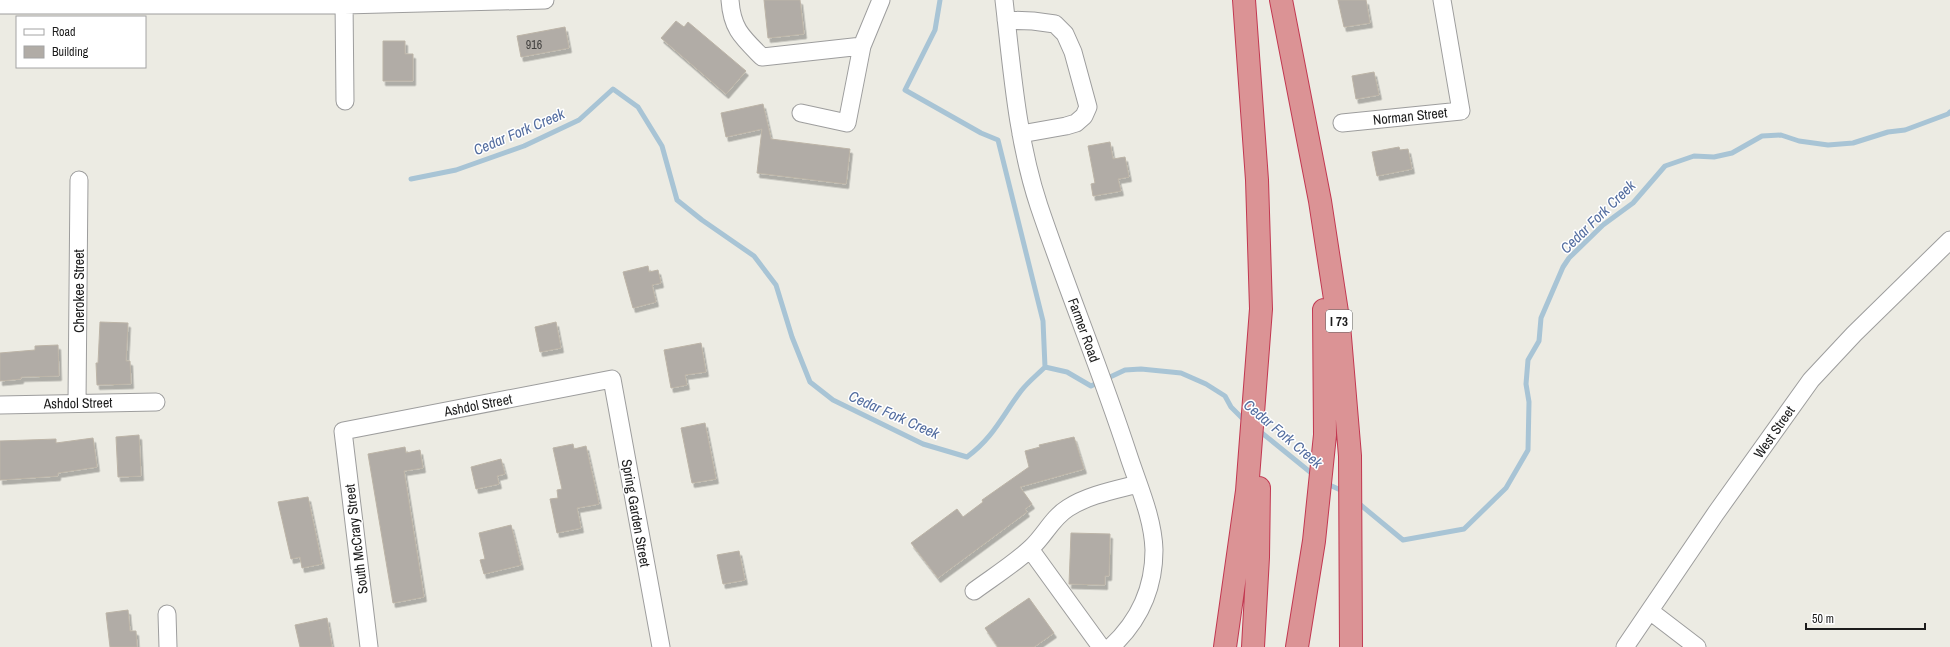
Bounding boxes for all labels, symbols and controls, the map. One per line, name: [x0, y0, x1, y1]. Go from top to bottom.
legend: [16, 16, 146, 68]
text: Road: [52, 24, 76, 40]
house number: 916: [526, 37, 542, 53]
text: Building: [52, 44, 89, 60]
water label: Cedar Fork Creek: [470, 103, 568, 160]
street label: Norman Street: [1372, 103, 1448, 129]
water label: Cedar Fork Creek: [1555, 175, 1641, 258]
street label: Cherokee Street: [70, 249, 88, 333]
street label: Farmer Road: [1064, 295, 1104, 365]
road number: I 73: [1326, 310, 1352, 332]
water label: Cedar Fork Creek: [845, 385, 944, 444]
street label: Ashdol Street: [441, 390, 514, 421]
street label: Ashdol Street: [42, 393, 113, 413]
water label: Cedar Fork Creek: [1239, 394, 1328, 473]
street label: West Street: [1749, 402, 1799, 462]
street label: Spring Garden Street: [618, 458, 654, 568]
street label: South McCrary Street: [340, 483, 372, 595]
scale bar: [1806, 605, 1925, 631]
text: 50 m: [1812, 611, 1834, 627]

